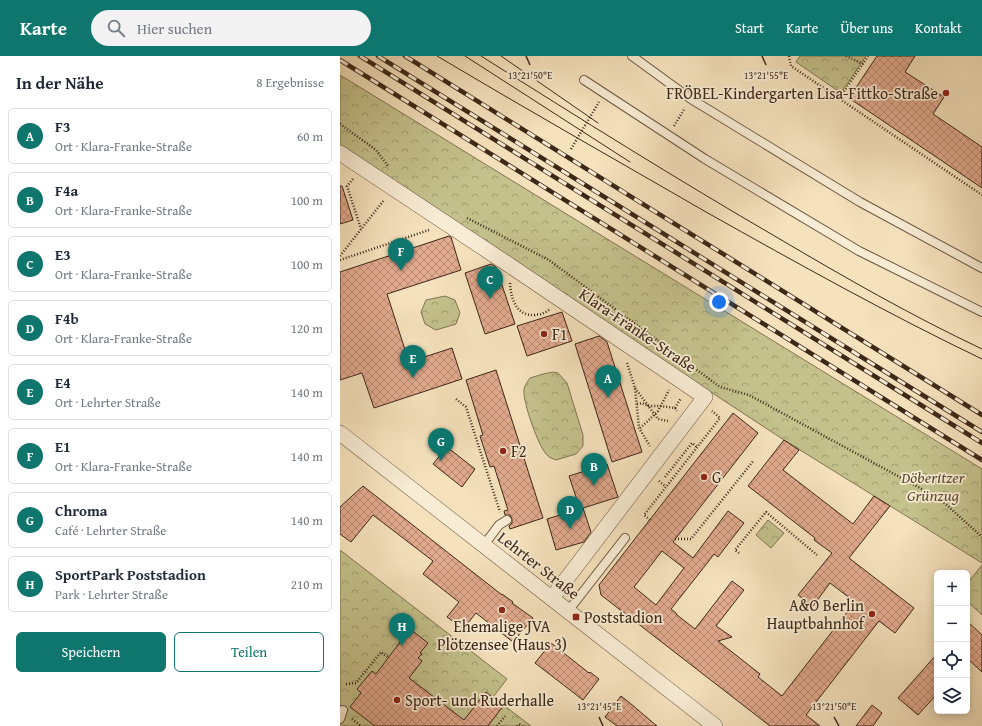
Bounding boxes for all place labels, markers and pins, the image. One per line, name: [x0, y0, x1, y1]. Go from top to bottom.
place label: FRÖBEL-Kindergarten Lisa-Fittko-Straße: [666, 81, 938, 105]
marker: FRÖBEL-Kindergarten Lisa-Fittko-Straße: [941, 88, 951, 98]
pin: F: [388, 238, 414, 271]
pin: C: [477, 266, 503, 299]
place label: F1: [552, 322, 568, 346]
marker: F1: [539, 329, 549, 339]
pin: E: [400, 345, 426, 378]
pin: A: [595, 365, 621, 398]
pin: G: [428, 428, 454, 461]
place label: F2: [511, 439, 527, 463]
marker: F2: [498, 446, 508, 456]
pin: B: [581, 453, 607, 486]
place label: G: [712, 465, 722, 489]
marker: G: [699, 472, 709, 482]
pin: D: [557, 496, 583, 529]
place label: A&O Berlin Hauptbahnhof: [767, 593, 866, 635]
marker: Ehemalige JVA Plötzensee (Haus 3): [497, 605, 507, 615]
place label: Poststadion: [584, 605, 663, 629]
marker: A&O Berlin Hauptbahnhof: [867, 609, 877, 619]
marker: Poststadion: [571, 612, 581, 622]
pin: H: [389, 613, 415, 646]
place label: Ehemalige JVA Plötzensee (Haus 3): [437, 614, 567, 656]
place label: Sport- und Ruderhalle: [405, 688, 554, 712]
marker: Sport- und Ruderhalle: [392, 695, 402, 705]

